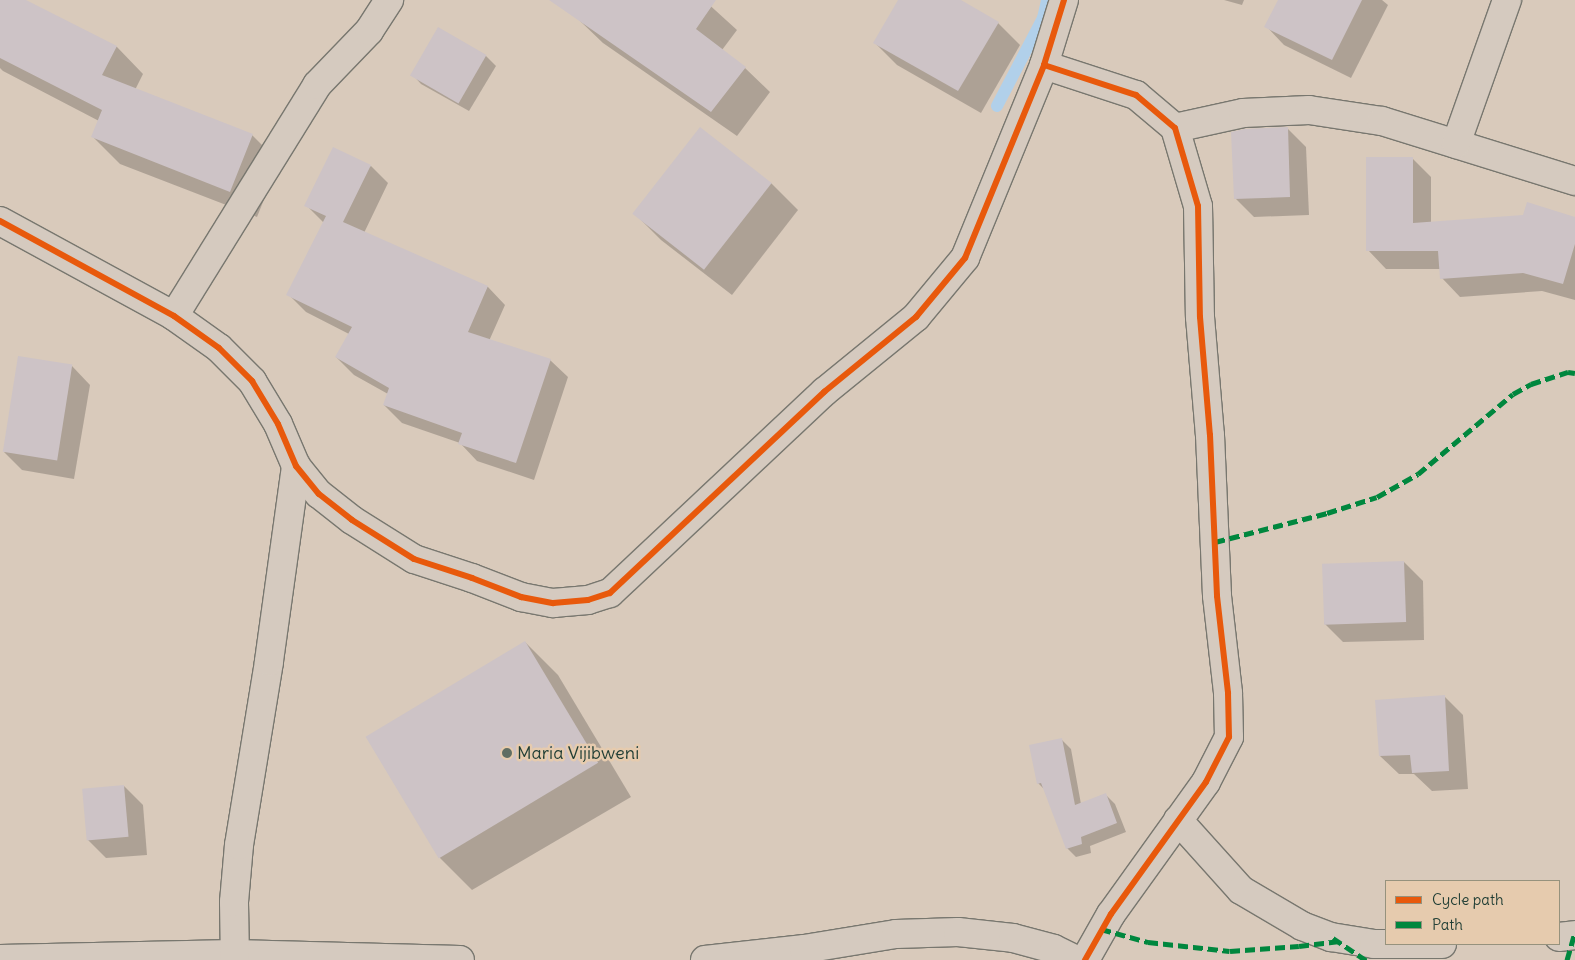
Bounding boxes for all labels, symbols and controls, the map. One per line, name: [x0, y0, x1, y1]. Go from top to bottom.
place label: Maria Vijibweni: [517, 742, 639, 764]
marker: Maria Vijibweni: [501, 747, 513, 759]
legend: [1385, 880, 1560, 945]
text: Cycle path: [1432, 890, 1504, 909]
text: Path: [1432, 915, 1463, 934]

